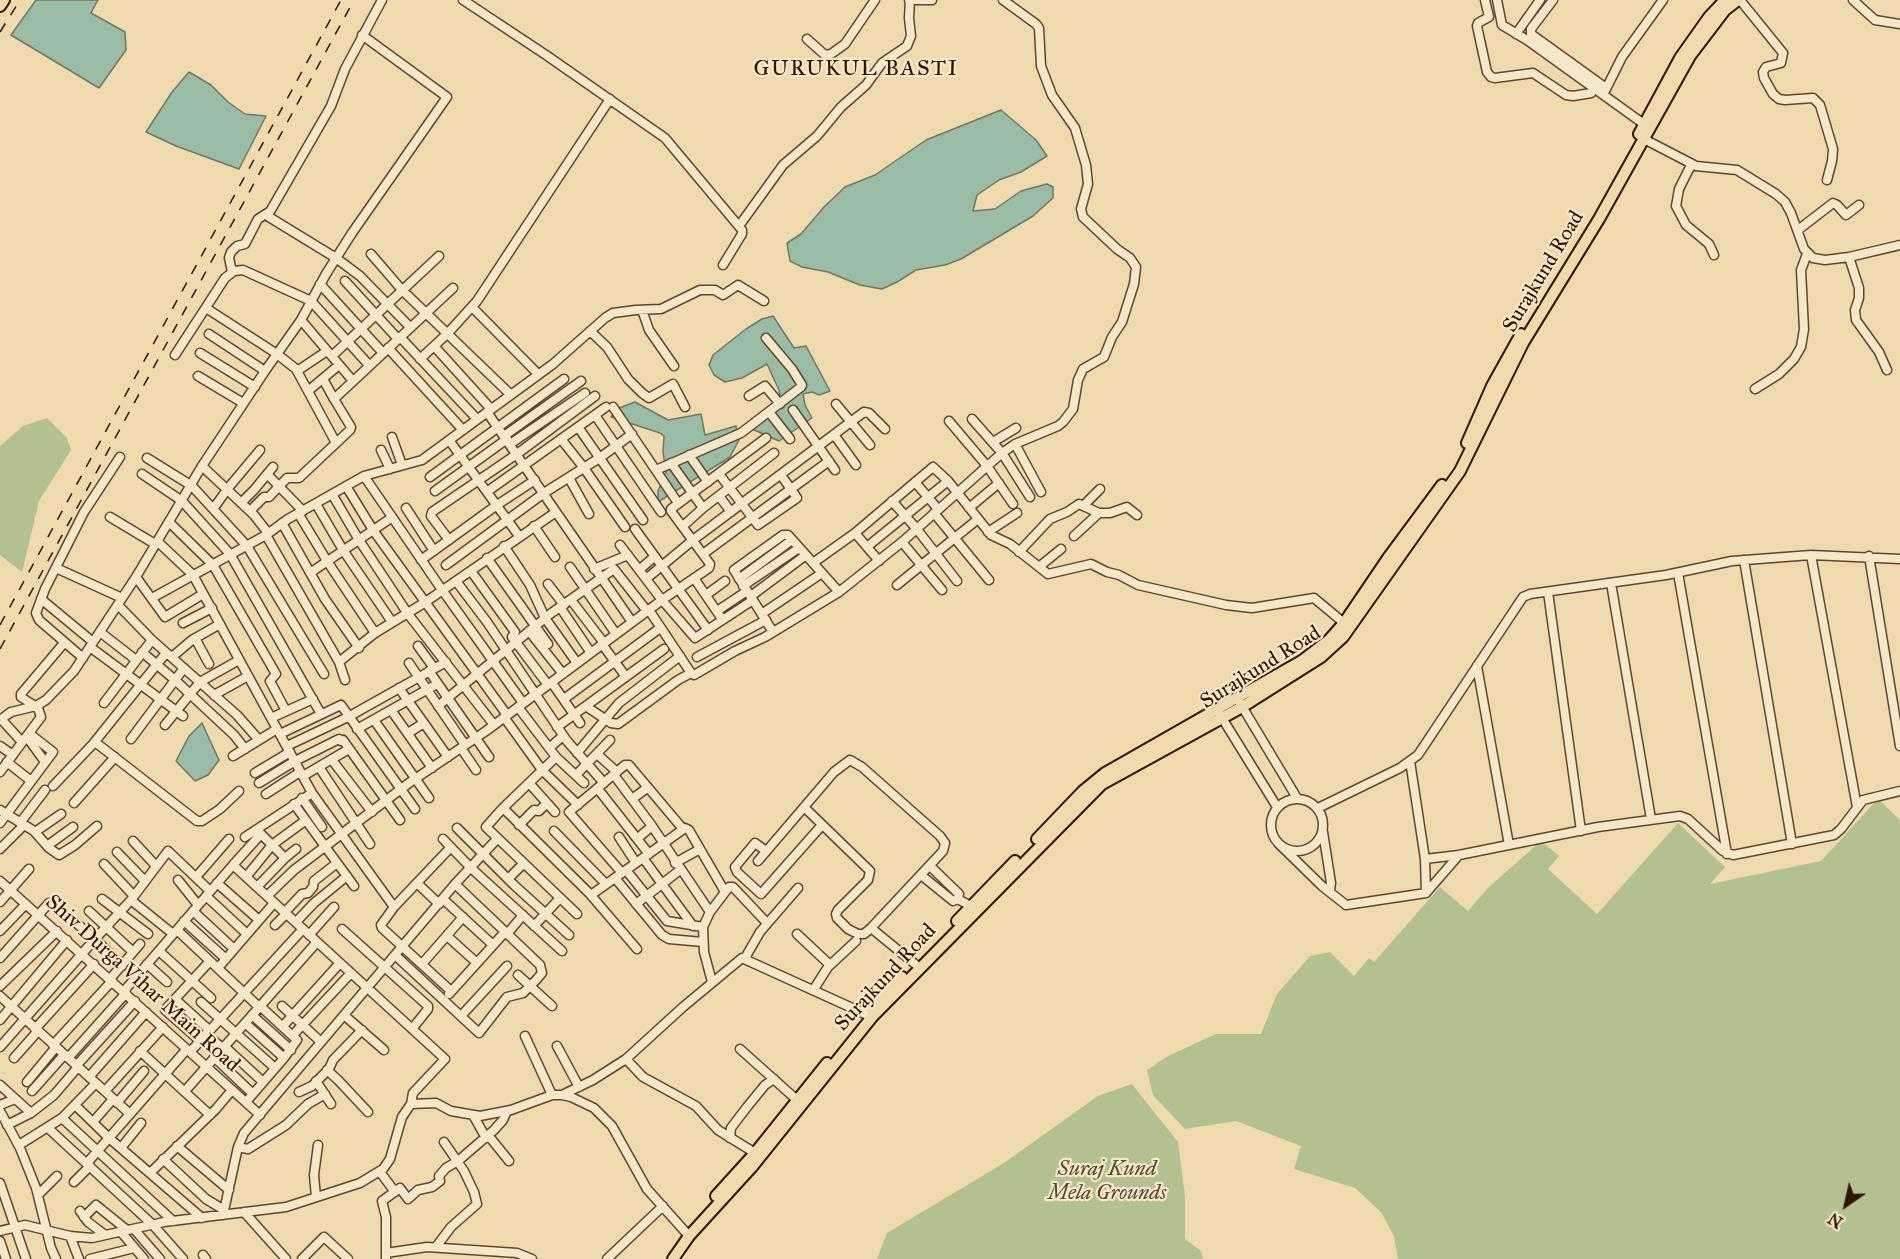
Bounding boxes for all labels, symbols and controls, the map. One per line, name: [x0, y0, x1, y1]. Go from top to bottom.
district label: GURUKUL BASTI: [753, 57, 959, 83]
street label: Surajkund Road: [1498, 207, 1590, 337]
street label: Surajkund Road: [1196, 621, 1326, 715]
street label: Shiv Durga Vihar Main Road: [40, 890, 244, 1078]
street label: Surajkund Road: [830, 919, 942, 1037]
park label: Suraj Kund Mela Grounds: [1048, 1157, 1166, 1207]
north arrow: [1816, 1175, 1876, 1235]
text: N: [1825, 1209, 1847, 1232]

